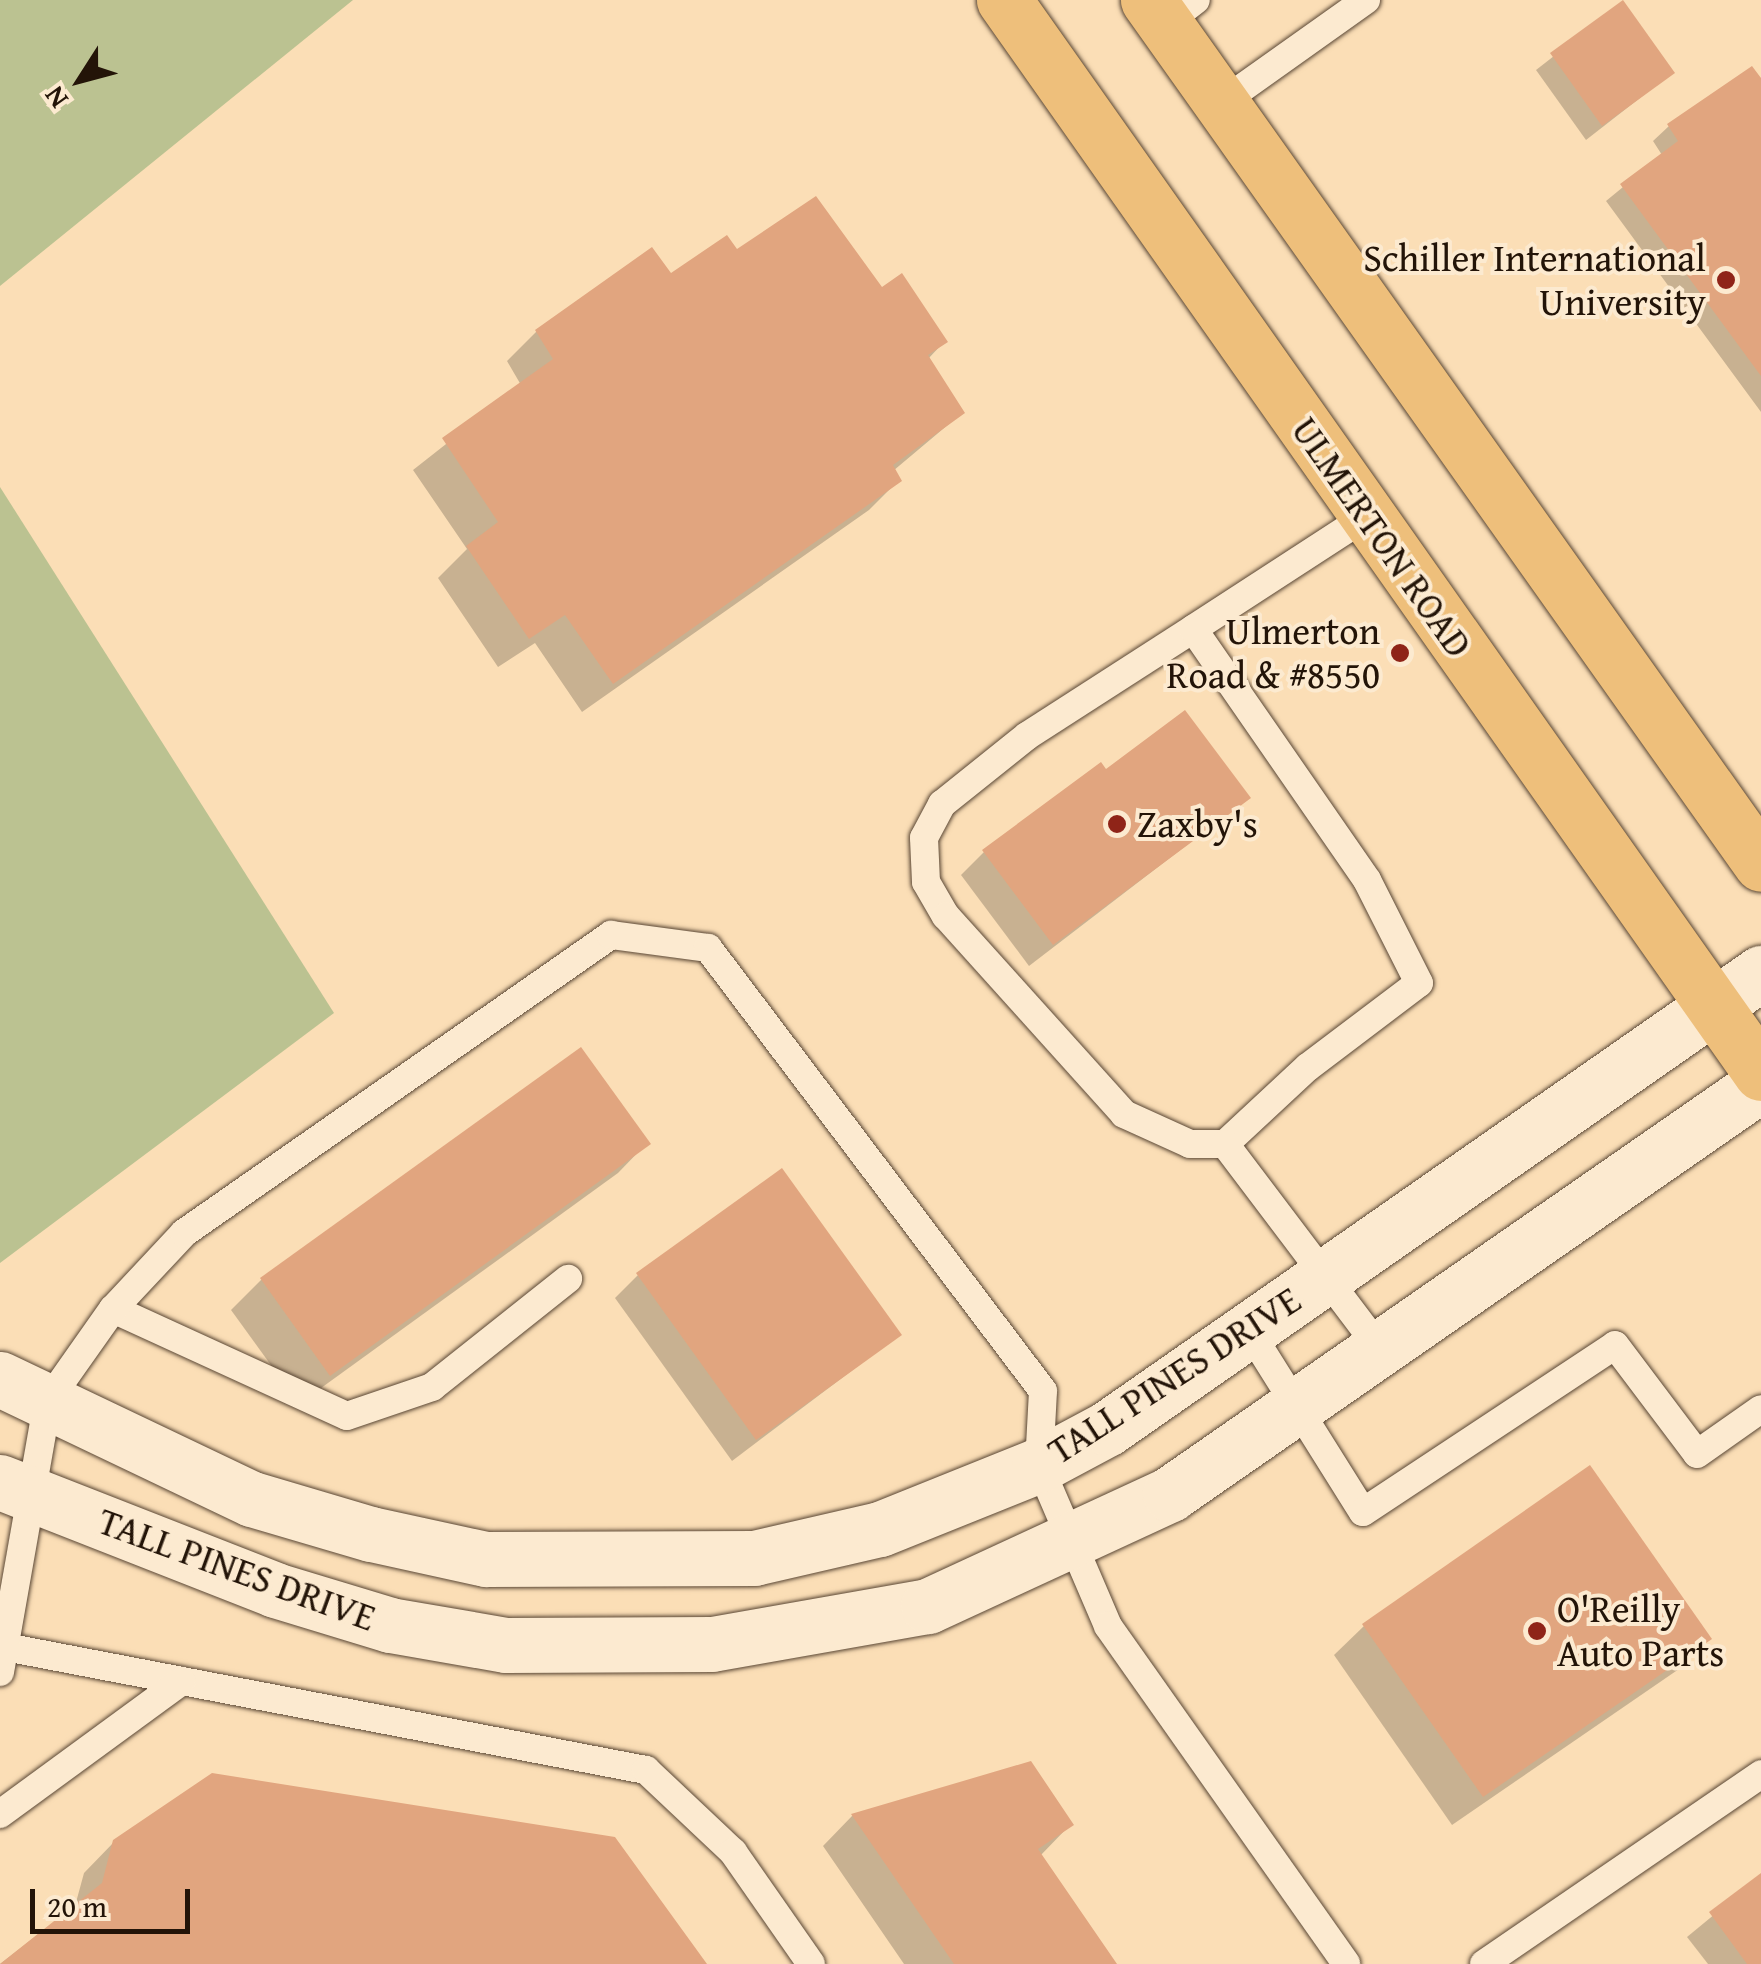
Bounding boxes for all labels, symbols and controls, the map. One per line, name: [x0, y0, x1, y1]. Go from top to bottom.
north arrow: [30, 30, 130, 130]
text: N: [33, 78, 77, 118]
place label: Schiller International University: [1363, 235, 1706, 324]
marker: Schiller International University: [1715, 269, 1737, 291]
street label: ULMERTON ROAD: [1282, 408, 1482, 666]
place label: Ulmerton Road & #8550: [1167, 608, 1380, 698]
marker: Ulmerton Road & #8550: [1389, 642, 1411, 664]
place label: Zaxby's: [1137, 801, 1258, 847]
marker: Zaxby's: [1106, 813, 1128, 835]
street label: TALL PINES DRIVE: [1039, 1277, 1309, 1473]
street label: TALL PINES DRIVE: [92, 1498, 382, 1640]
place label: O'Reilly Auto Parts: [1557, 1586, 1724, 1676]
marker: O'Reilly Auto Parts: [1526, 1620, 1548, 1642]
scale bar: [35, 1869, 195, 1931]
text: 20 m: [47, 1884, 107, 1928]

